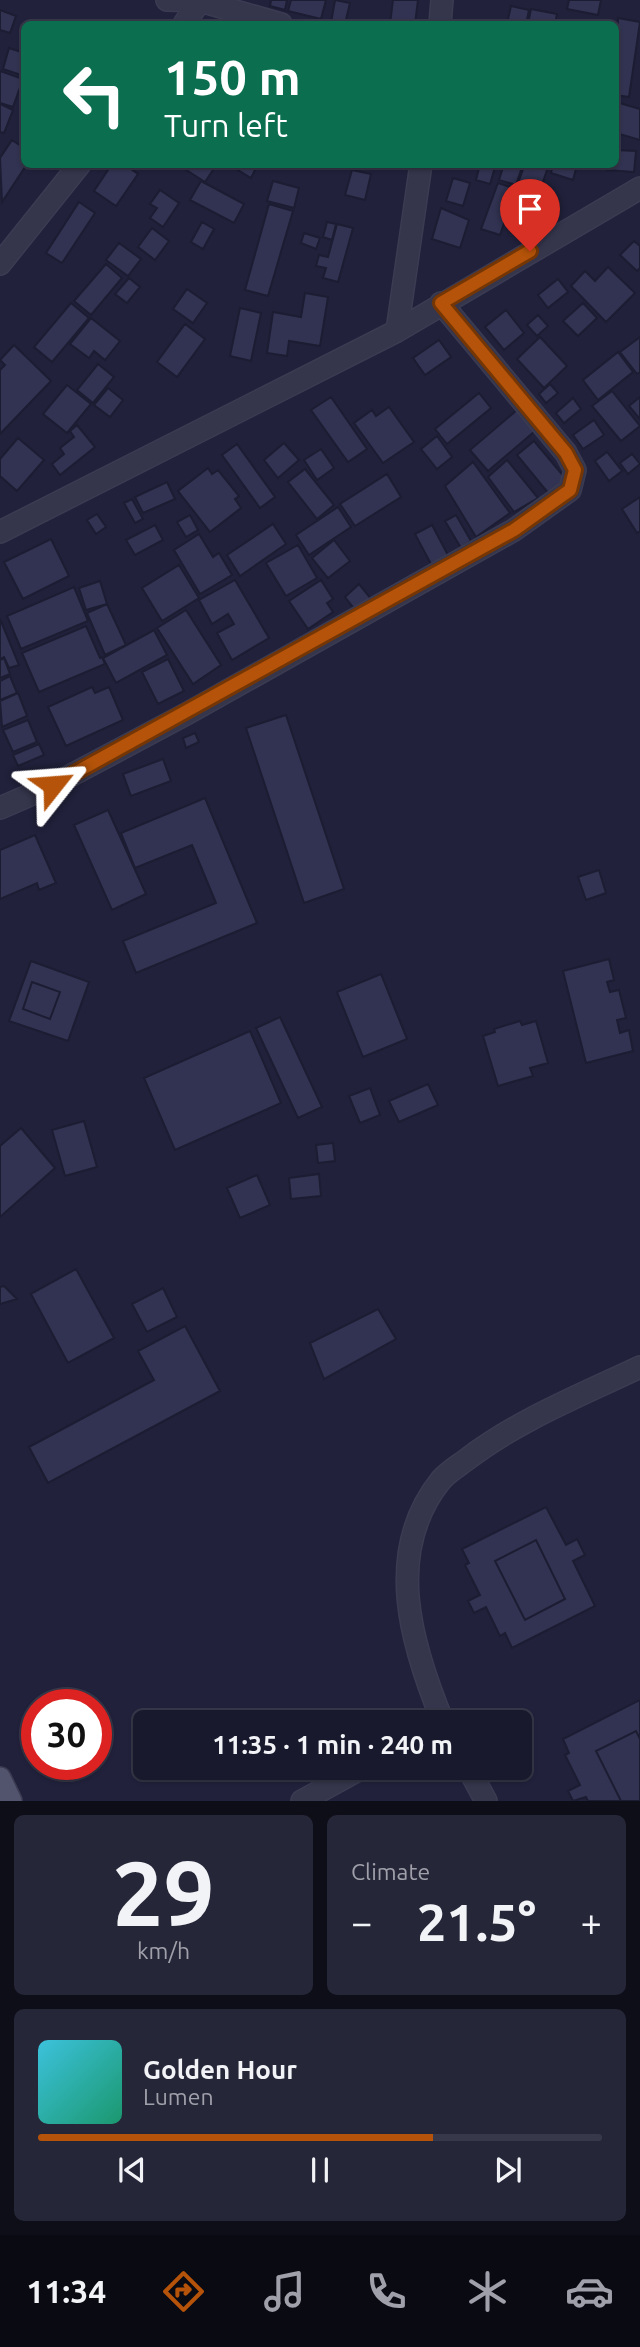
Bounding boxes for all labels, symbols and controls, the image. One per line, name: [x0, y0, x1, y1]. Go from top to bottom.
icon: left: [49, 49, 140, 140]
text: 150 m: [164, 49, 301, 104]
text: Turn left: [164, 107, 288, 143]
pin: [500, 179, 560, 251]
icon: arrive: [511, 190, 549, 228]
position arrow: [16, 748, 90, 822]
speed limit sign: 30: [21, 1689, 112, 1780]
text: 11:35 · 1 min · 240 m: [212, 1730, 453, 1759]
text: 29: [112, 1841, 215, 1943]
text: Climate: [351, 1859, 430, 1884]
text: 21.5°: [417, 1893, 536, 1951]
text: −: [351, 1901, 372, 1943]
text: +: [581, 1901, 602, 1943]
text: km/h: [137, 1938, 190, 1963]
text: Golden Hour: [143, 2055, 297, 2084]
text: Lumen: [143, 2084, 214, 2109]
icon: previous: [113, 2151, 151, 2189]
icon: pause: [301, 2151, 339, 2189]
icon: next: [489, 2151, 527, 2189]
icon: directions: [159, 2267, 208, 2316]
icon: music: [260, 2267, 309, 2316]
icon: phone: [362, 2267, 411, 2316]
icon: climate: [463, 2267, 512, 2316]
icon: car: [565, 2267, 614, 2316]
text: 11:34: [26, 2273, 106, 2309]

